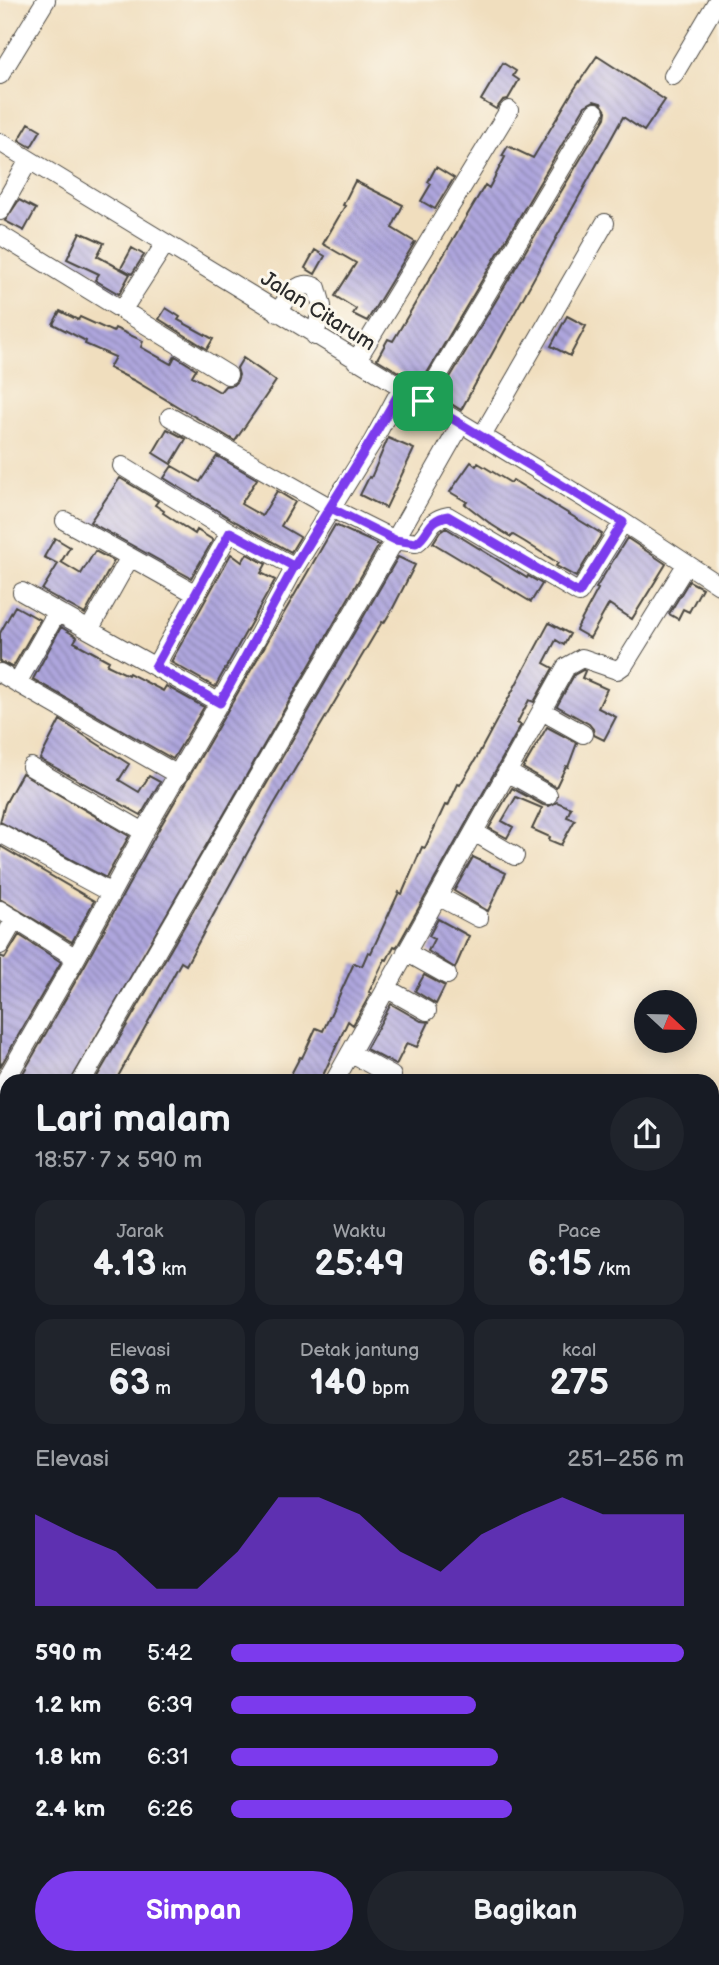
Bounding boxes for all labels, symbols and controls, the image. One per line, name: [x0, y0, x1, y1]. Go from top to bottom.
street label: Jalan Citarum: [256, 266, 380, 356]
pin: [393, 371, 453, 431]
icon: arrive: [404, 382, 442, 420]
north arrow: [634, 990, 696, 1054]
map controls: [634, 990, 697, 1053]
text: Lari malam: [35, 1097, 231, 1142]
button: share: [610, 1097, 684, 1171]
text: 18:57 · 7 × 590 m: [35, 1146, 202, 1174]
text: Jarak: [116, 1220, 163, 1243]
text: Waktu: [333, 1220, 386, 1243]
text: Pace: [558, 1220, 601, 1243]
text: 4.13: [93, 1243, 157, 1286]
text: 25:49: [314, 1243, 405, 1286]
text: 6:15: [528, 1243, 592, 1286]
text: km: [157, 1258, 187, 1281]
text: /km: [592, 1258, 631, 1281]
text: Elevasi: [109, 1339, 170, 1362]
text: Detak jantung: [300, 1339, 419, 1362]
text: kcal: [562, 1339, 596, 1362]
text: 63: [109, 1362, 150, 1405]
text: 140: [310, 1362, 367, 1405]
text: 275: [549, 1362, 609, 1405]
text: m: [150, 1377, 171, 1400]
text: bpm: [367, 1377, 409, 1400]
text: Elevasi: [35, 1445, 109, 1473]
text: 251–256 m: [567, 1445, 684, 1473]
text: 590 m: [35, 1639, 102, 1667]
text: 5:42: [147, 1639, 192, 1667]
text: 1.2 km: [35, 1691, 101, 1719]
text: 6:39: [147, 1691, 193, 1719]
text: 1.8 km: [35, 1743, 101, 1771]
text: 6:31: [147, 1743, 189, 1771]
text: 2.4 km: [35, 1795, 105, 1823]
text: 6:26: [147, 1795, 193, 1823]
button: Simpan: [35, 1871, 353, 1951]
button: Bagikan: [367, 1871, 684, 1951]

